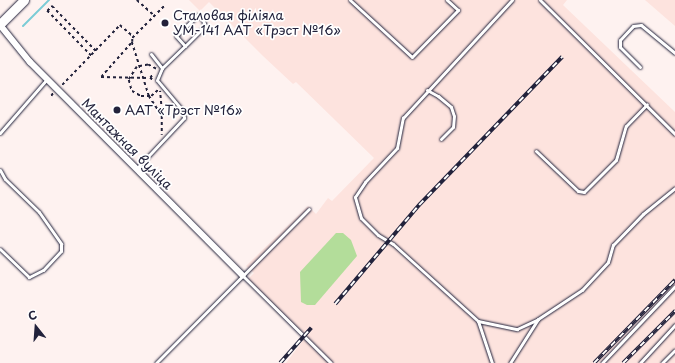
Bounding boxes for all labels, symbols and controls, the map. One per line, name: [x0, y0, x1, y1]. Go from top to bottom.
place label: Сталовая філіяла УМ-141 ААТ «Трэст №16»: [173, 8, 341, 39]
marker: Сталовая філіяла УМ-141 ААТ «Трэст №16»: [160, 18, 170, 28]
street label: Мантажная вуліца: [78, 95, 176, 193]
place label: ААТ «Трэст №16»: [125, 102, 242, 118]
marker: ААТ «Трэст №16»: [112, 105, 122, 115]
text: С: [26, 306, 39, 324]
north arrow: [16, 307, 56, 347]

